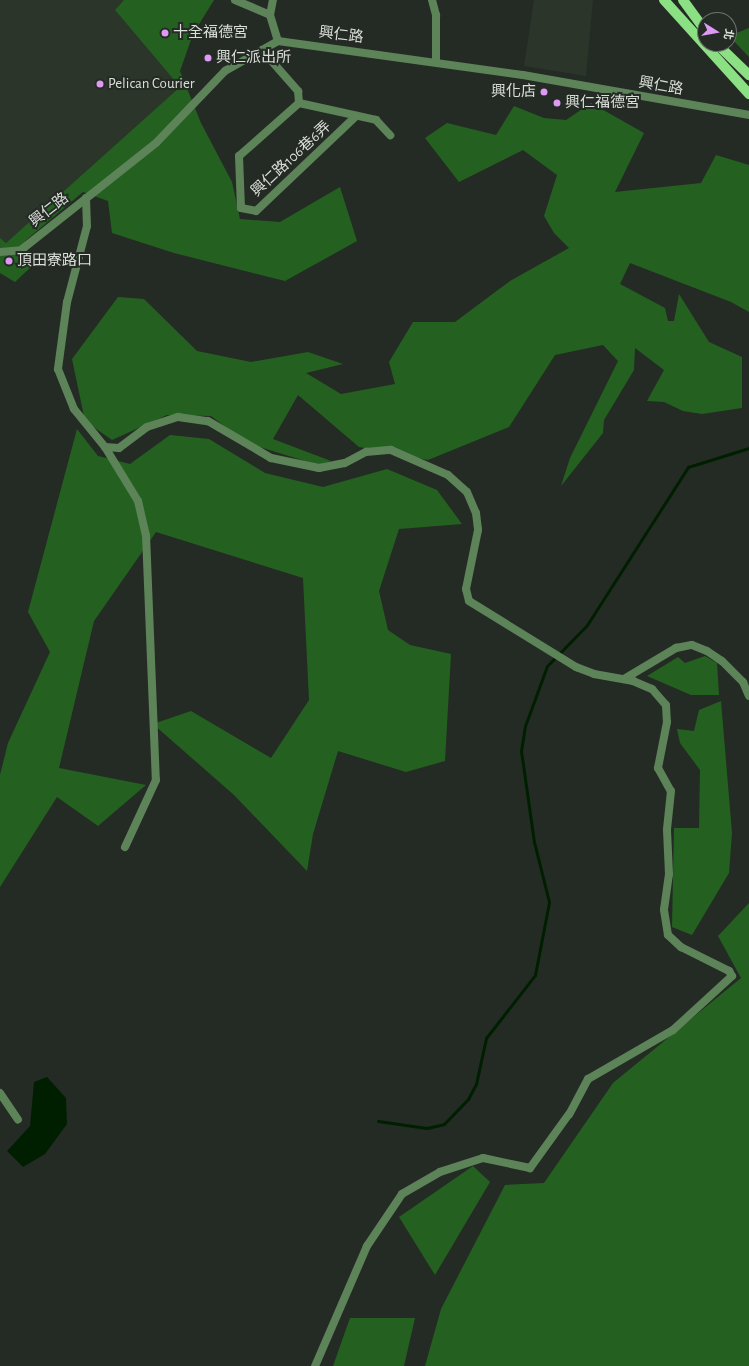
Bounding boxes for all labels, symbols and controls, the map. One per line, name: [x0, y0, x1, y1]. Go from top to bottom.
north arrow: [697, 12, 737, 52]
street label: 興仁路: [318, 23, 364, 47]
place label: 十全福德宮: [173, 24, 248, 42]
marker: 十全福德宮: [160, 28, 170, 38]
text: 北: [722, 28, 735, 41]
place label: 興仁派出所: [216, 49, 291, 67]
marker: 興仁派出所: [203, 53, 213, 63]
street label: 興仁路: [637, 73, 685, 99]
place label: Pelican Courier: [108, 75, 195, 93]
marker: Pelican Courier: [95, 79, 105, 89]
place label: 興化店: [491, 83, 536, 101]
marker: 興化店: [539, 87, 549, 97]
place label: 興仁福德宮: [565, 94, 640, 112]
marker: 興仁福德宮: [552, 98, 562, 108]
street label: 興仁路106巷6弄: [247, 118, 335, 200]
street label: 興仁路: [26, 189, 72, 231]
place label: 頂田寮路口: [17, 252, 92, 270]
marker: 頂田寮路口: [4, 256, 14, 266]

